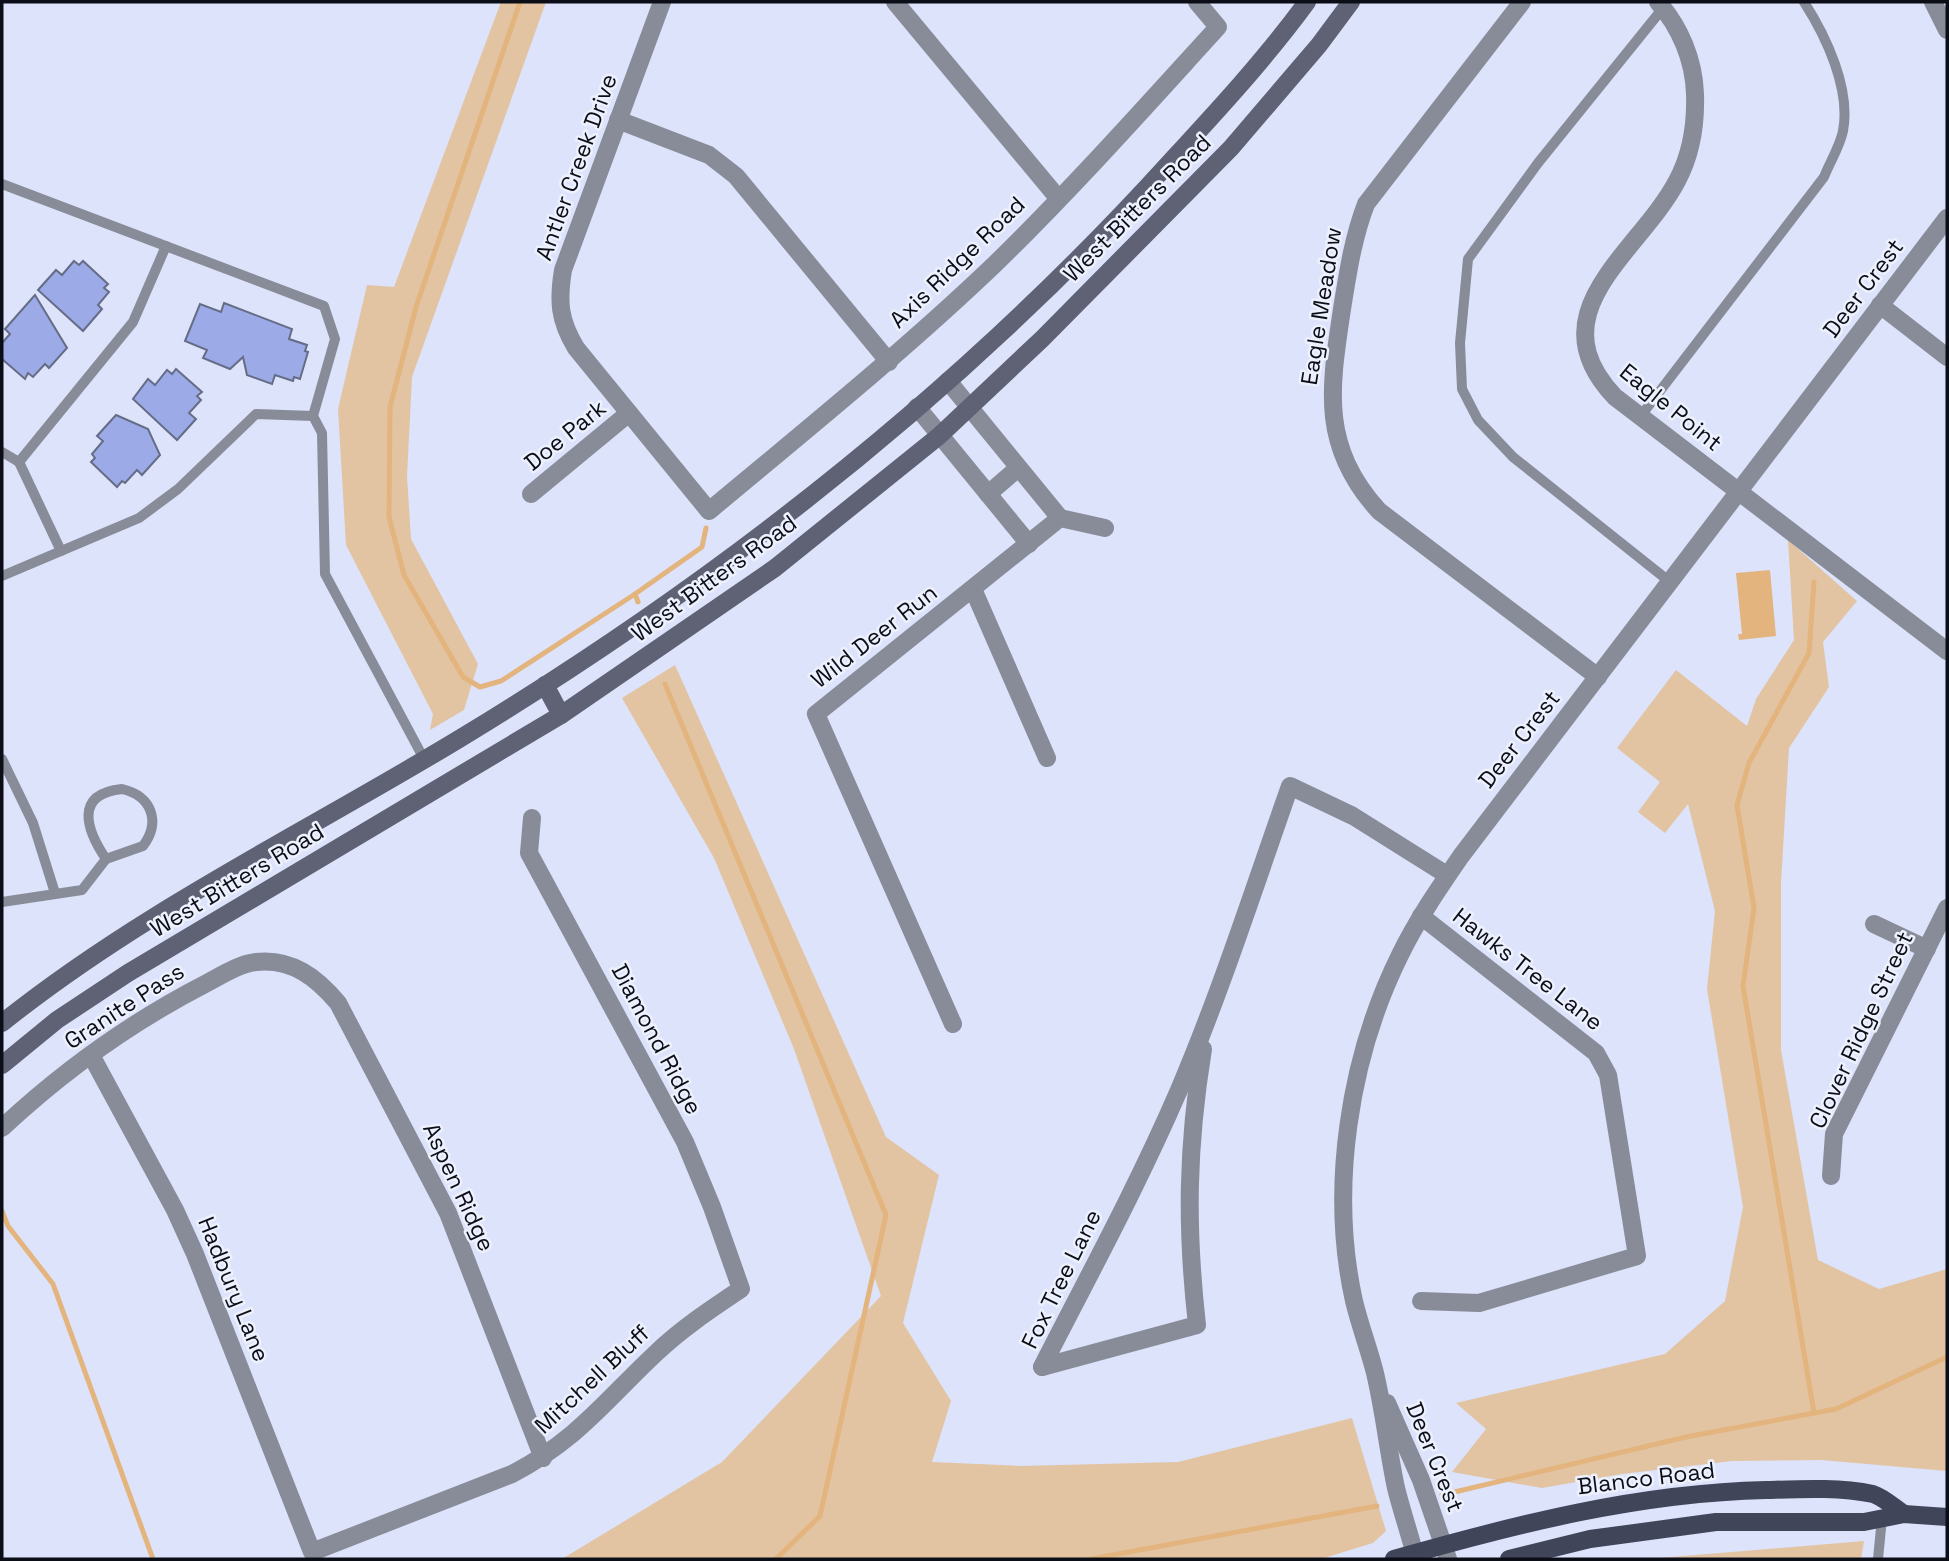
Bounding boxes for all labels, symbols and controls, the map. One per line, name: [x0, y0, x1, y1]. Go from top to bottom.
street label: Antler Creek Drive: [528, 70, 624, 264]
street label: West Bitters Road: [1057, 128, 1217, 288]
street label: Axis Ridge Road: [883, 190, 1031, 334]
street label: Eagle Meadow: [1294, 225, 1348, 387]
street label: Deer Crest: [1816, 233, 1910, 343]
street label: Eagle Point: [1614, 356, 1728, 458]
street label: Doe Park: [518, 393, 612, 477]
street label: West Bitters Road: [625, 508, 803, 648]
street label: Wild Deer Run: [805, 577, 943, 695]
street label: Deer Crest: [1471, 684, 1567, 794]
street label: West Bitters Road: [145, 816, 329, 944]
street label: Hawks Tree Lane: [1447, 901, 1609, 1037]
street label: Clover Ridge Street: [1802, 927, 1920, 1133]
street label: Granite Pass: [58, 956, 190, 1056]
street label: Diamond Ridge: [605, 959, 709, 1119]
street label: Aspen Ridge: [416, 1118, 502, 1256]
street label: Fox Tree Lane: [1014, 1204, 1108, 1354]
street label: Hadbury Lane: [191, 1212, 277, 1366]
street label: Mitchell Bluff: [528, 1318, 656, 1440]
street label: Deer Crest: [1399, 1398, 1471, 1516]
street label: Blanco Road: [1575, 1455, 1717, 1501]

